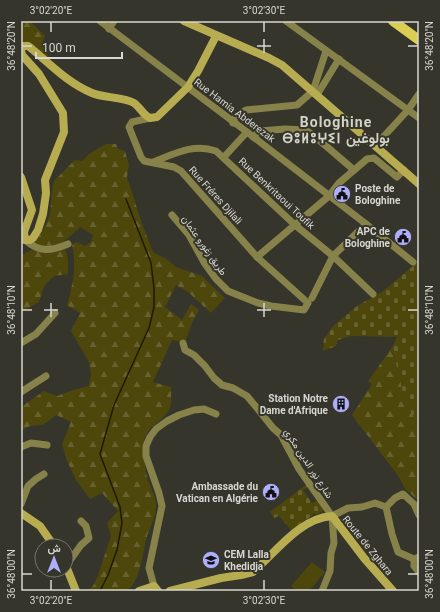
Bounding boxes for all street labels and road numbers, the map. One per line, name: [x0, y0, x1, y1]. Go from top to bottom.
street label: Rue Hamia Abderezak: [192, 76, 278, 145]
street label: Rue Benkritaoui Toufik: [237, 155, 317, 232]
street label: Rue Fréres Djilali: [187, 164, 244, 226]
street label: طريق زغورو عثمان: [179, 213, 229, 278]
street label: شارع نور الدين مكري: [279, 426, 335, 502]
street label: Route de Zghara: [340, 514, 395, 577]

